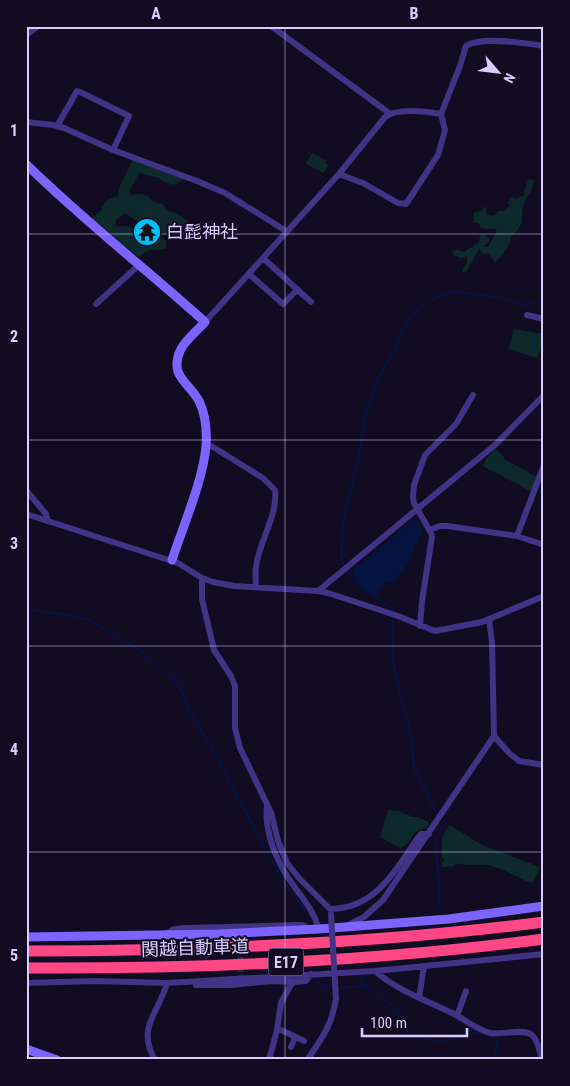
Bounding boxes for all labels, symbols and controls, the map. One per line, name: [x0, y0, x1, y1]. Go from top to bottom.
text: A: [151, 4, 161, 23]
text: B: [410, 4, 419, 23]
north arrow: [472, 48, 522, 98]
text: N: [500, 71, 519, 86]
text: 1: [10, 121, 18, 140]
temple icon: 白髭神社: [132, 217, 162, 247]
place label: 白髭神社: [166, 221, 238, 242]
text: 2: [10, 327, 18, 346]
text: 3: [10, 534, 18, 553]
text: 4: [10, 740, 18, 759]
street label: 関越自動車道: [141, 935, 249, 960]
text: 5: [10, 946, 18, 965]
road number: E17: [268, 949, 304, 976]
scale bar: [362, 1006, 468, 1038]
text: 100 m: [370, 1014, 407, 1032]

